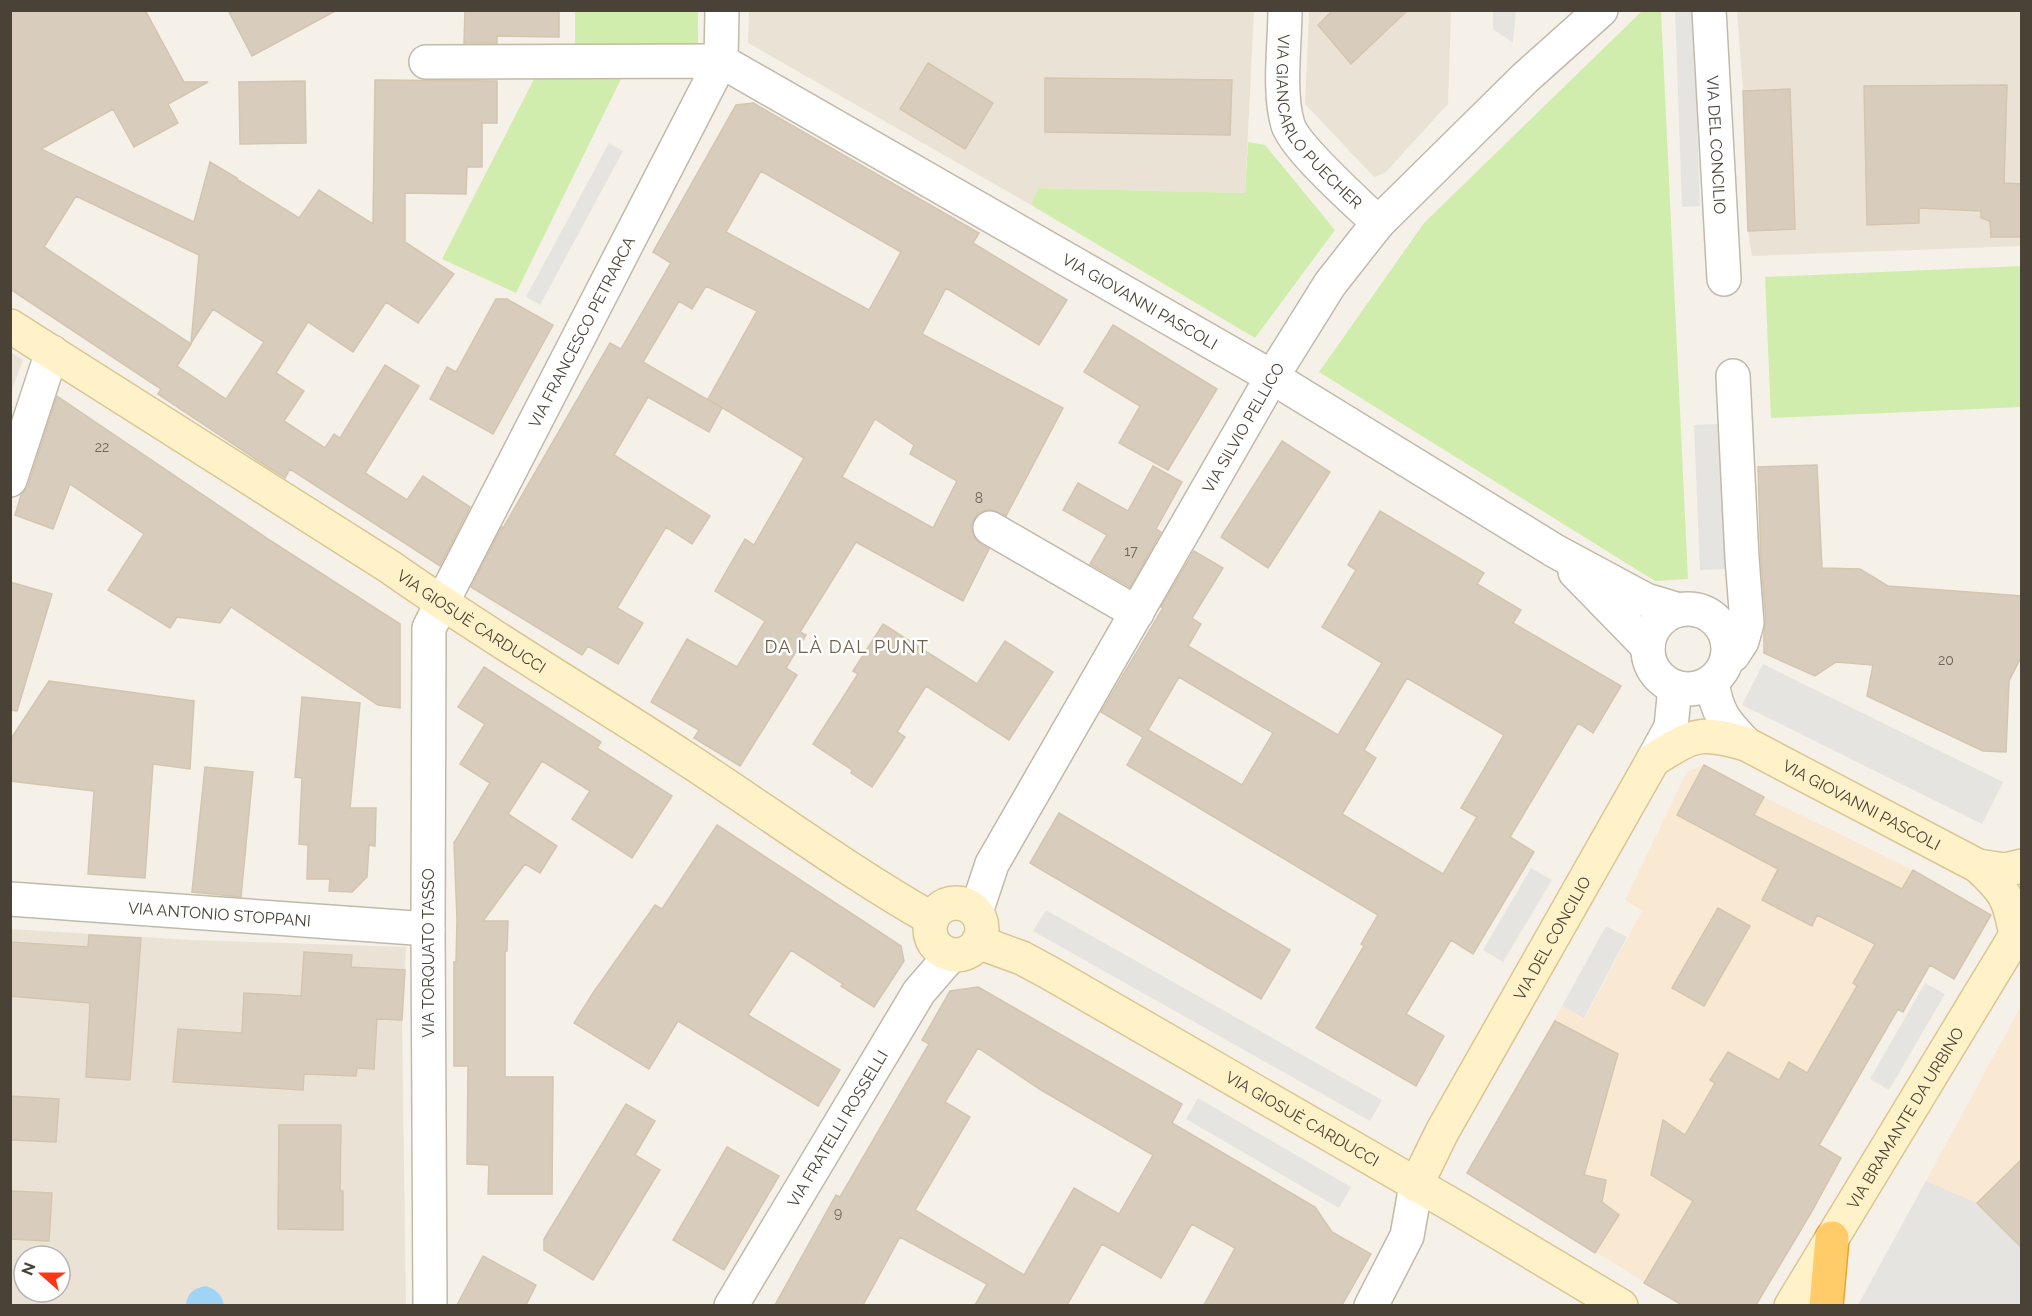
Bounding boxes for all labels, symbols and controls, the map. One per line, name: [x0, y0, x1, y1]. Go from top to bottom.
street label: VIA GIANCARLO PUECHER: [1273, 34, 1366, 213]
street label: VIA DEL CONCILIO: [1703, 75, 1729, 215]
street label: VIA FRANCESCO PETRARCA: [525, 233, 639, 431]
street label: VIA GIOVANNI PASCOLI: [1059, 250, 1221, 354]
street label: VIA SILVIO PELLICO: [1199, 359, 1288, 496]
house number: 22: [95, 439, 109, 455]
house number: 8: [975, 490, 983, 506]
house number: 17: [1124, 543, 1138, 559]
street label: VIA GIOSUÈ CARDUCCI: [393, 566, 549, 677]
district label: DA LÀ DAL PUNT: [764, 635, 930, 657]
house number: 20: [1938, 652, 1954, 668]
street label: VIA GIOVANNI PASCOLI: [1779, 756, 1944, 855]
street label: VIA TORQUATO TASSO: [419, 868, 438, 1038]
street label: VIA DEL CONCILIO: [1510, 873, 1595, 1003]
street label: VIA ANTONIO STOPPANI: [127, 898, 311, 931]
street label: VIA BRAMANTE DA URBINO: [1843, 1024, 1968, 1212]
street label: VIA FRATELLI ROSSELLI: [784, 1047, 892, 1210]
street label: VIA GIOSUÈ CARDUCCI: [1222, 1067, 1382, 1171]
house number: 9: [834, 1205, 842, 1221]
north arrow: [12, 1244, 72, 1304]
text: N: [17, 1260, 40, 1278]

